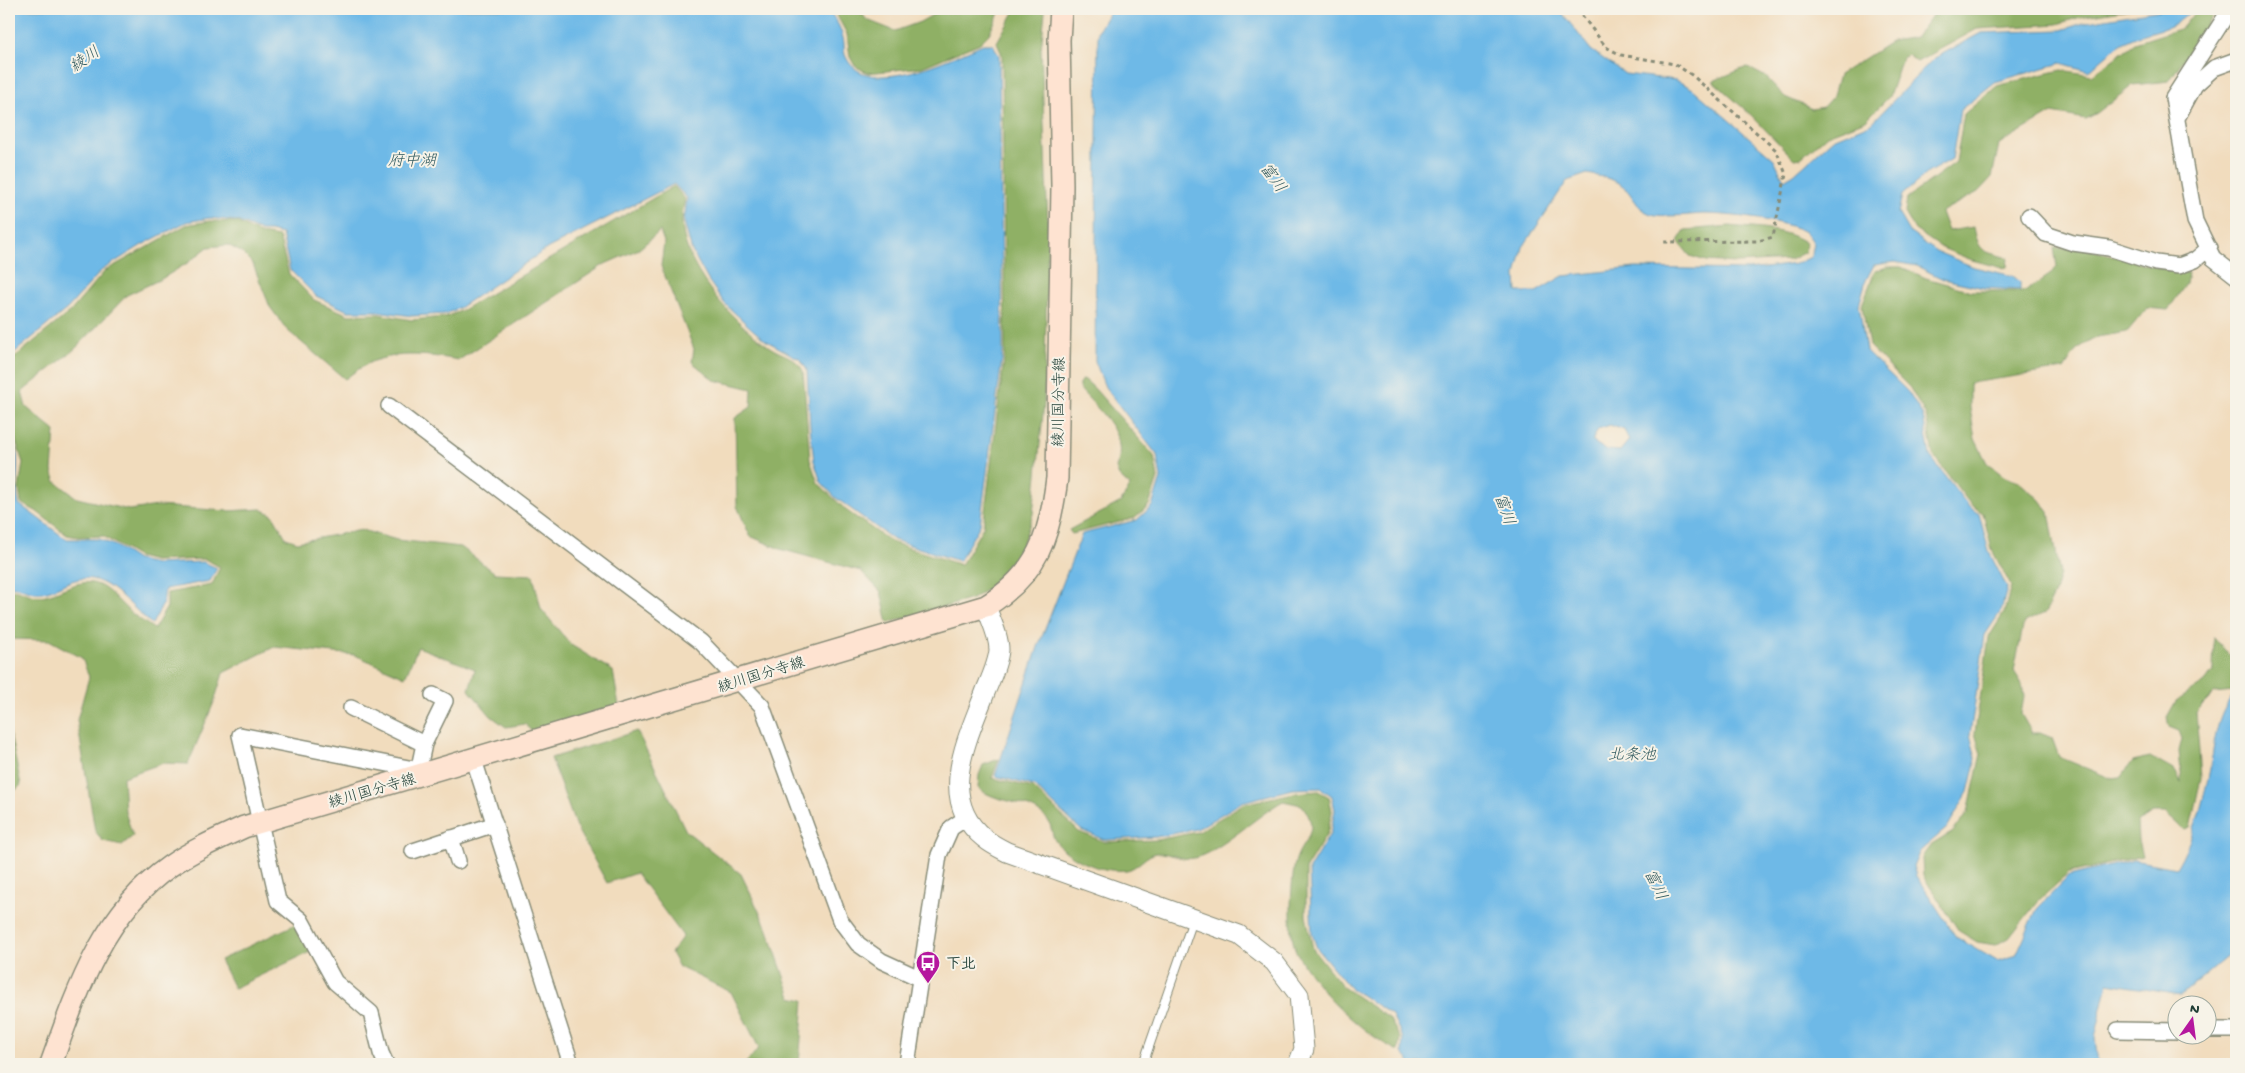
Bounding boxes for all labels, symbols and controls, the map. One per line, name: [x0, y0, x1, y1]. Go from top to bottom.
water label: 綾川: [67, 43, 105, 78]
water label: 府中湖: [388, 151, 438, 172]
water label: 富川: [1254, 160, 1289, 198]
street label: 綾川国分寺線: [1049, 357, 1070, 447]
water label: 富川: [1488, 492, 1518, 528]
street label: 綾川国分寺線: [716, 653, 807, 698]
water label: 北条池: [1608, 746, 1657, 766]
street label: 綾川国分寺線: [327, 770, 418, 813]
water label: 富川: [1638, 867, 1670, 904]
bus stop icon: 下北: [915, 950, 941, 984]
place label: 下北: [946, 956, 976, 974]
north arrow: [2168, 996, 2218, 1046]
text: N: [2188, 1000, 2201, 1019]

